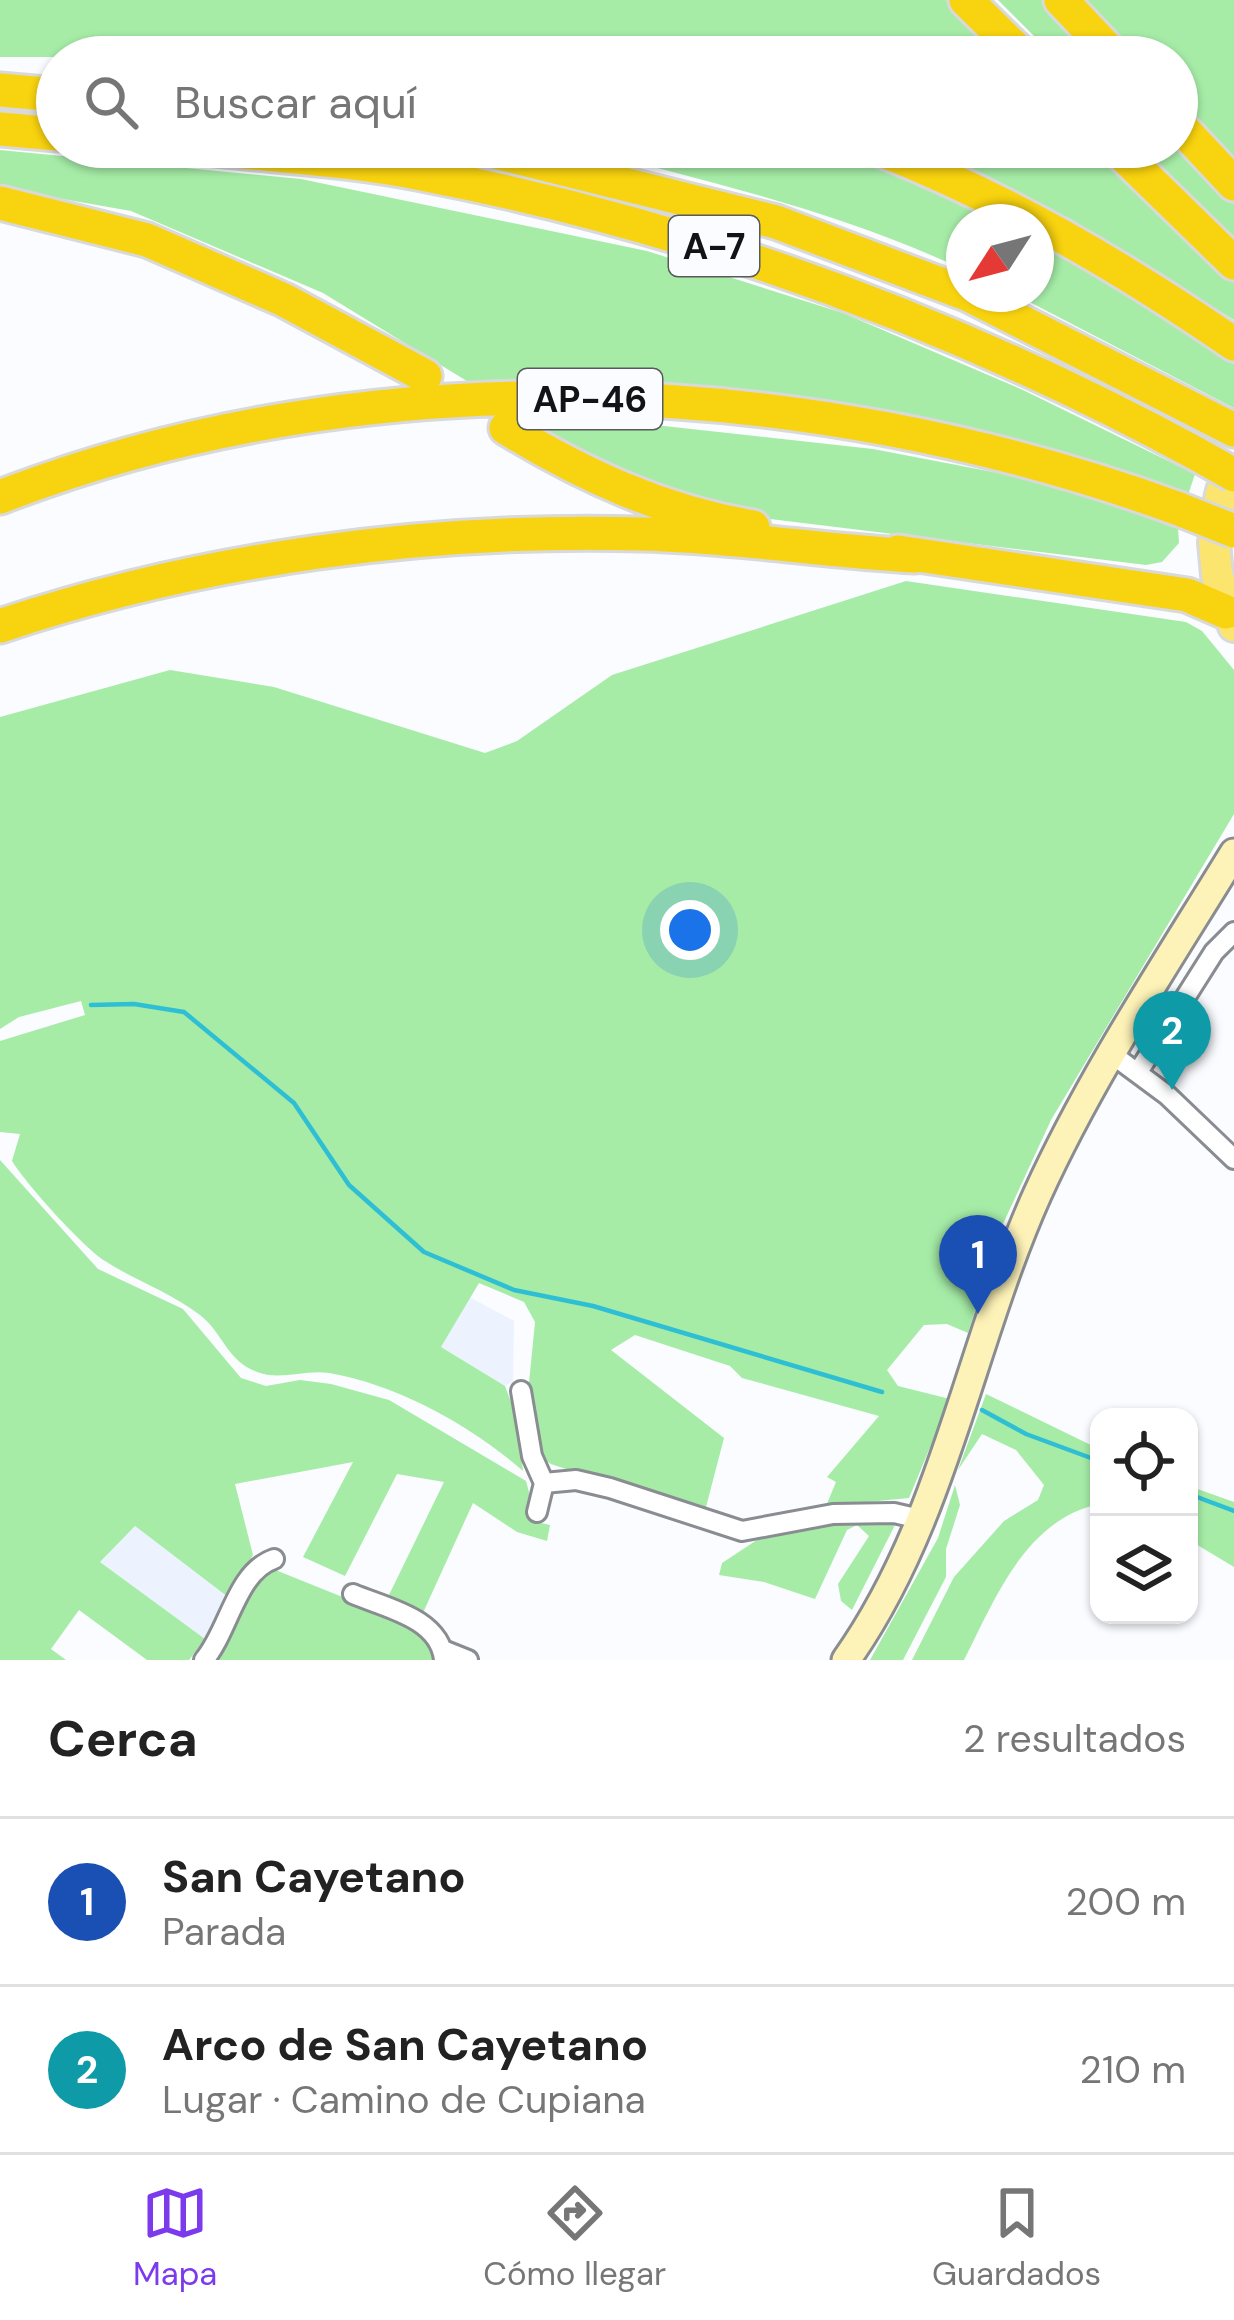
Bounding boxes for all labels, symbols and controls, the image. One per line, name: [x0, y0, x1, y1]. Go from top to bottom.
search box: [36, 36, 1198, 168]
icon: search: [78, 69, 144, 135]
text: Buscar aquí: [174, 73, 417, 132]
north arrow: [946, 204, 1054, 312]
road number: A-7: [669, 216, 759, 276]
road number: AP-46: [518, 369, 662, 429]
your location: [660, 900, 720, 960]
pin: 2: [1133, 991, 1211, 1090]
pin: 1: [939, 1215, 1017, 1314]
map controls: [1090, 1408, 1198, 1624]
button: locate: [1090, 1408, 1198, 1516]
button: layers: [1090, 1516, 1198, 1624]
text: Cerca: [48, 1705, 198, 1772]
text: 2 resultados: [963, 1713, 1186, 1764]
text: San Cayetano: [162, 1847, 466, 1906]
text: 1: [80, 1876, 94, 1927]
text: 200 m: [1065, 1876, 1186, 1927]
text: Parada: [162, 1906, 286, 1957]
text: Arco de San Cayetano: [162, 2015, 648, 2074]
text: 2: [76, 2044, 98, 2095]
text: 210 m: [1080, 2044, 1186, 2095]
text: Lugar · Camino de Cupiana: [162, 2074, 646, 2125]
tab: Mapa: [133, 2180, 217, 2295]
tab: Cómo llegar: [483, 2180, 666, 2295]
tab: Guardados: [932, 2180, 1101, 2295]

